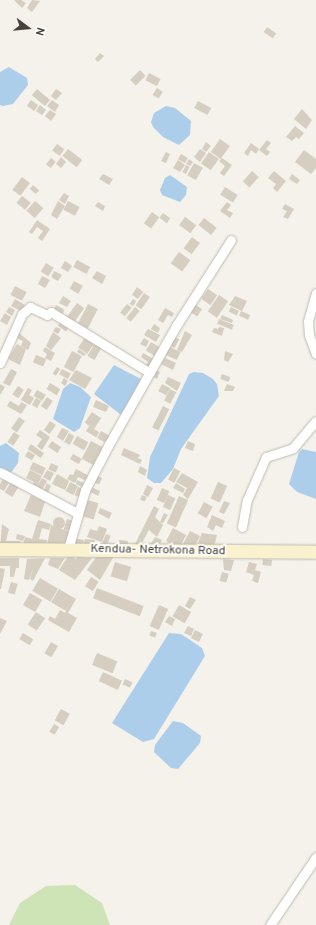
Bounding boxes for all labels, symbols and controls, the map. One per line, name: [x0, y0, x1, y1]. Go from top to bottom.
north arrow: [8, 8, 48, 48]
text: N: [32, 26, 47, 37]
street label: Kendua- Netrokona Road: [90, 543, 226, 559]

